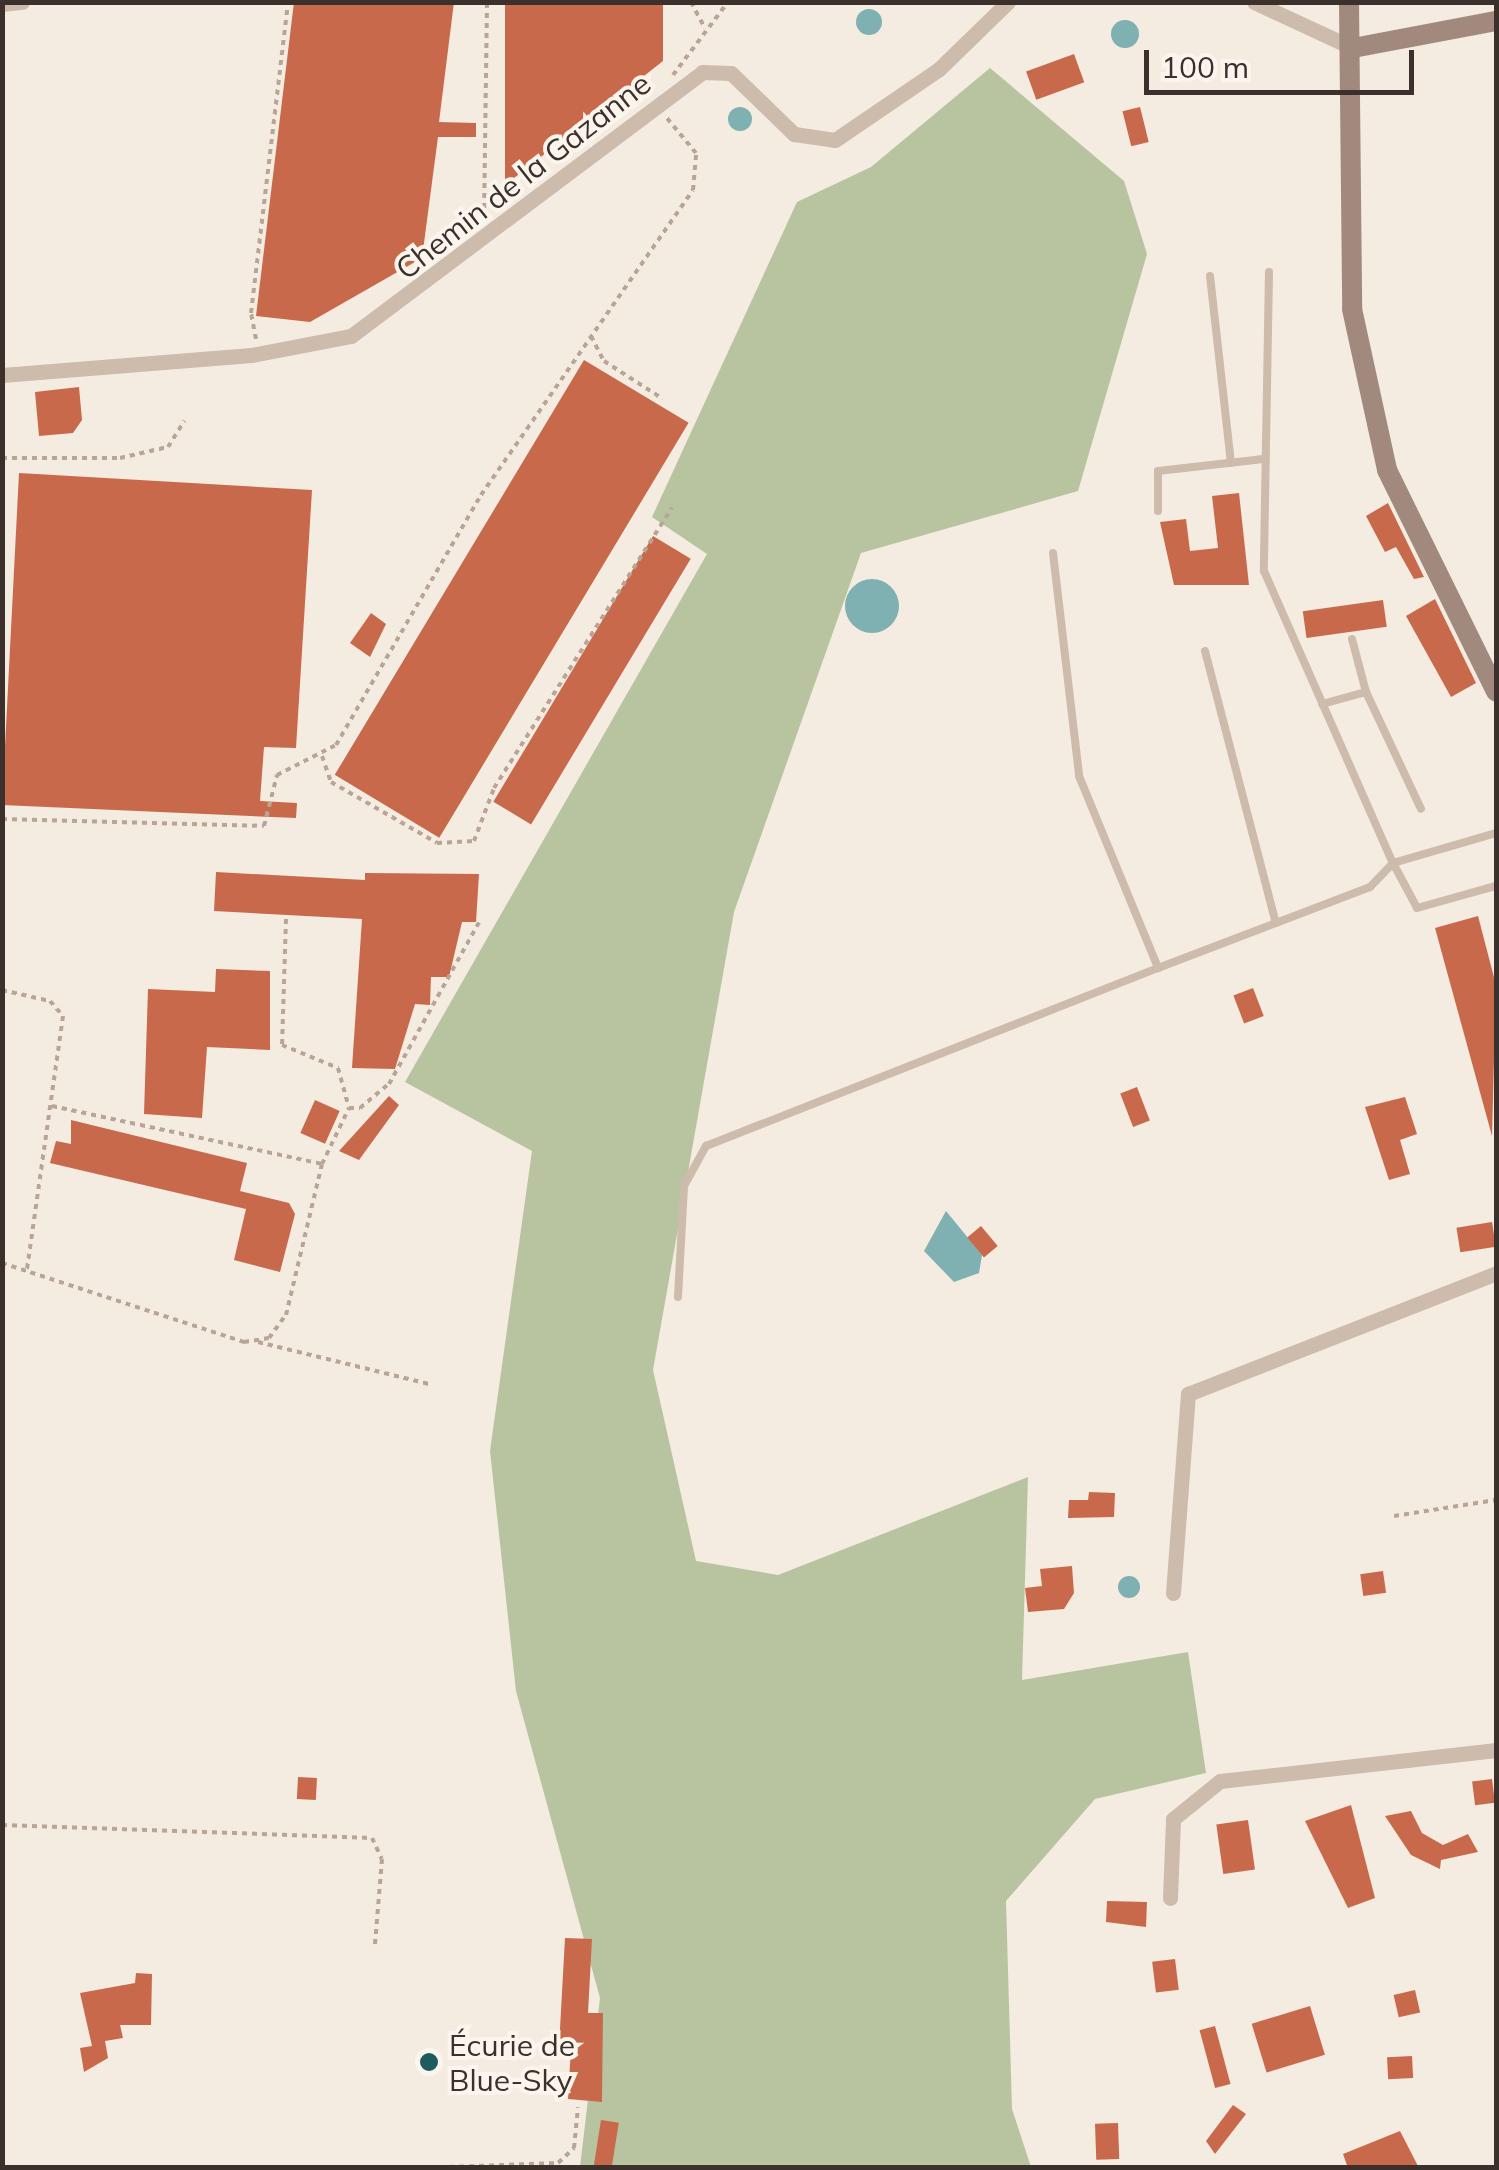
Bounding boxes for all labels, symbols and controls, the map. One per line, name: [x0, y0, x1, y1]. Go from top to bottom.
scale bar: [1149, 30, 1419, 92]
text: 100 m: [1161, 48, 1249, 86]
street label: Chemin de la Gazanne: [388, 65, 658, 287]
place label: Écurie de Blue-Sky: [449, 2027, 575, 2098]
marker: Écurie de Blue-Sky: [418, 2051, 440, 2073]

